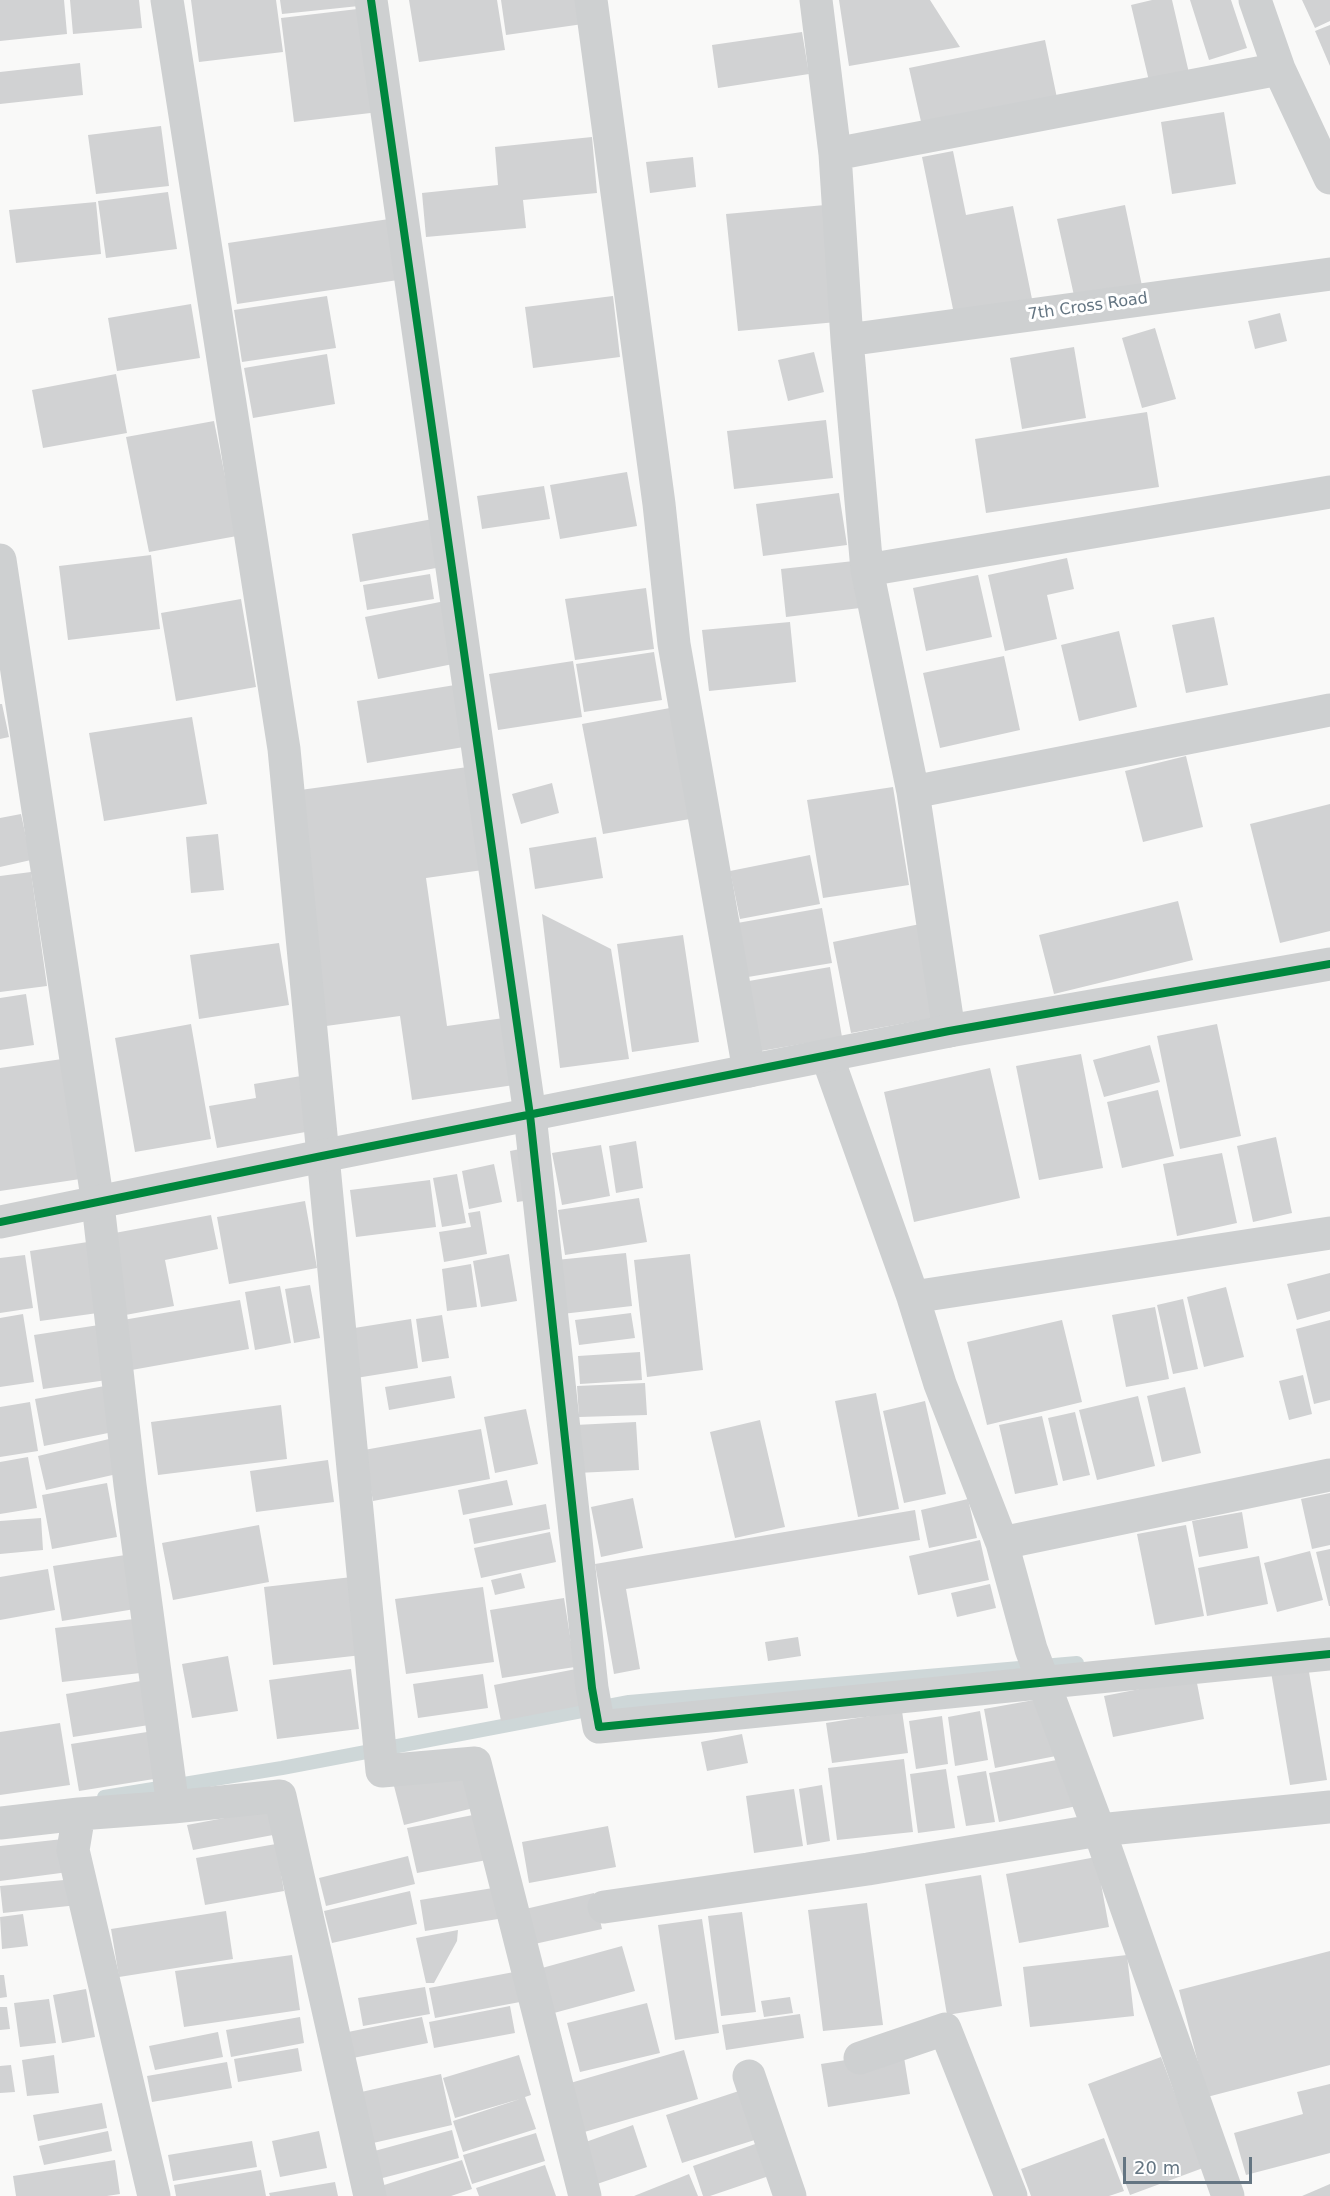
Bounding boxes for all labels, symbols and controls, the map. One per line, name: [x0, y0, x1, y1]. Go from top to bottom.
street label: 7th Cross Road: [1027, 289, 1149, 325]
scale bar: [1126, 2145, 1255, 2183]
text: 20 m: [1134, 2157, 1180, 2178]

